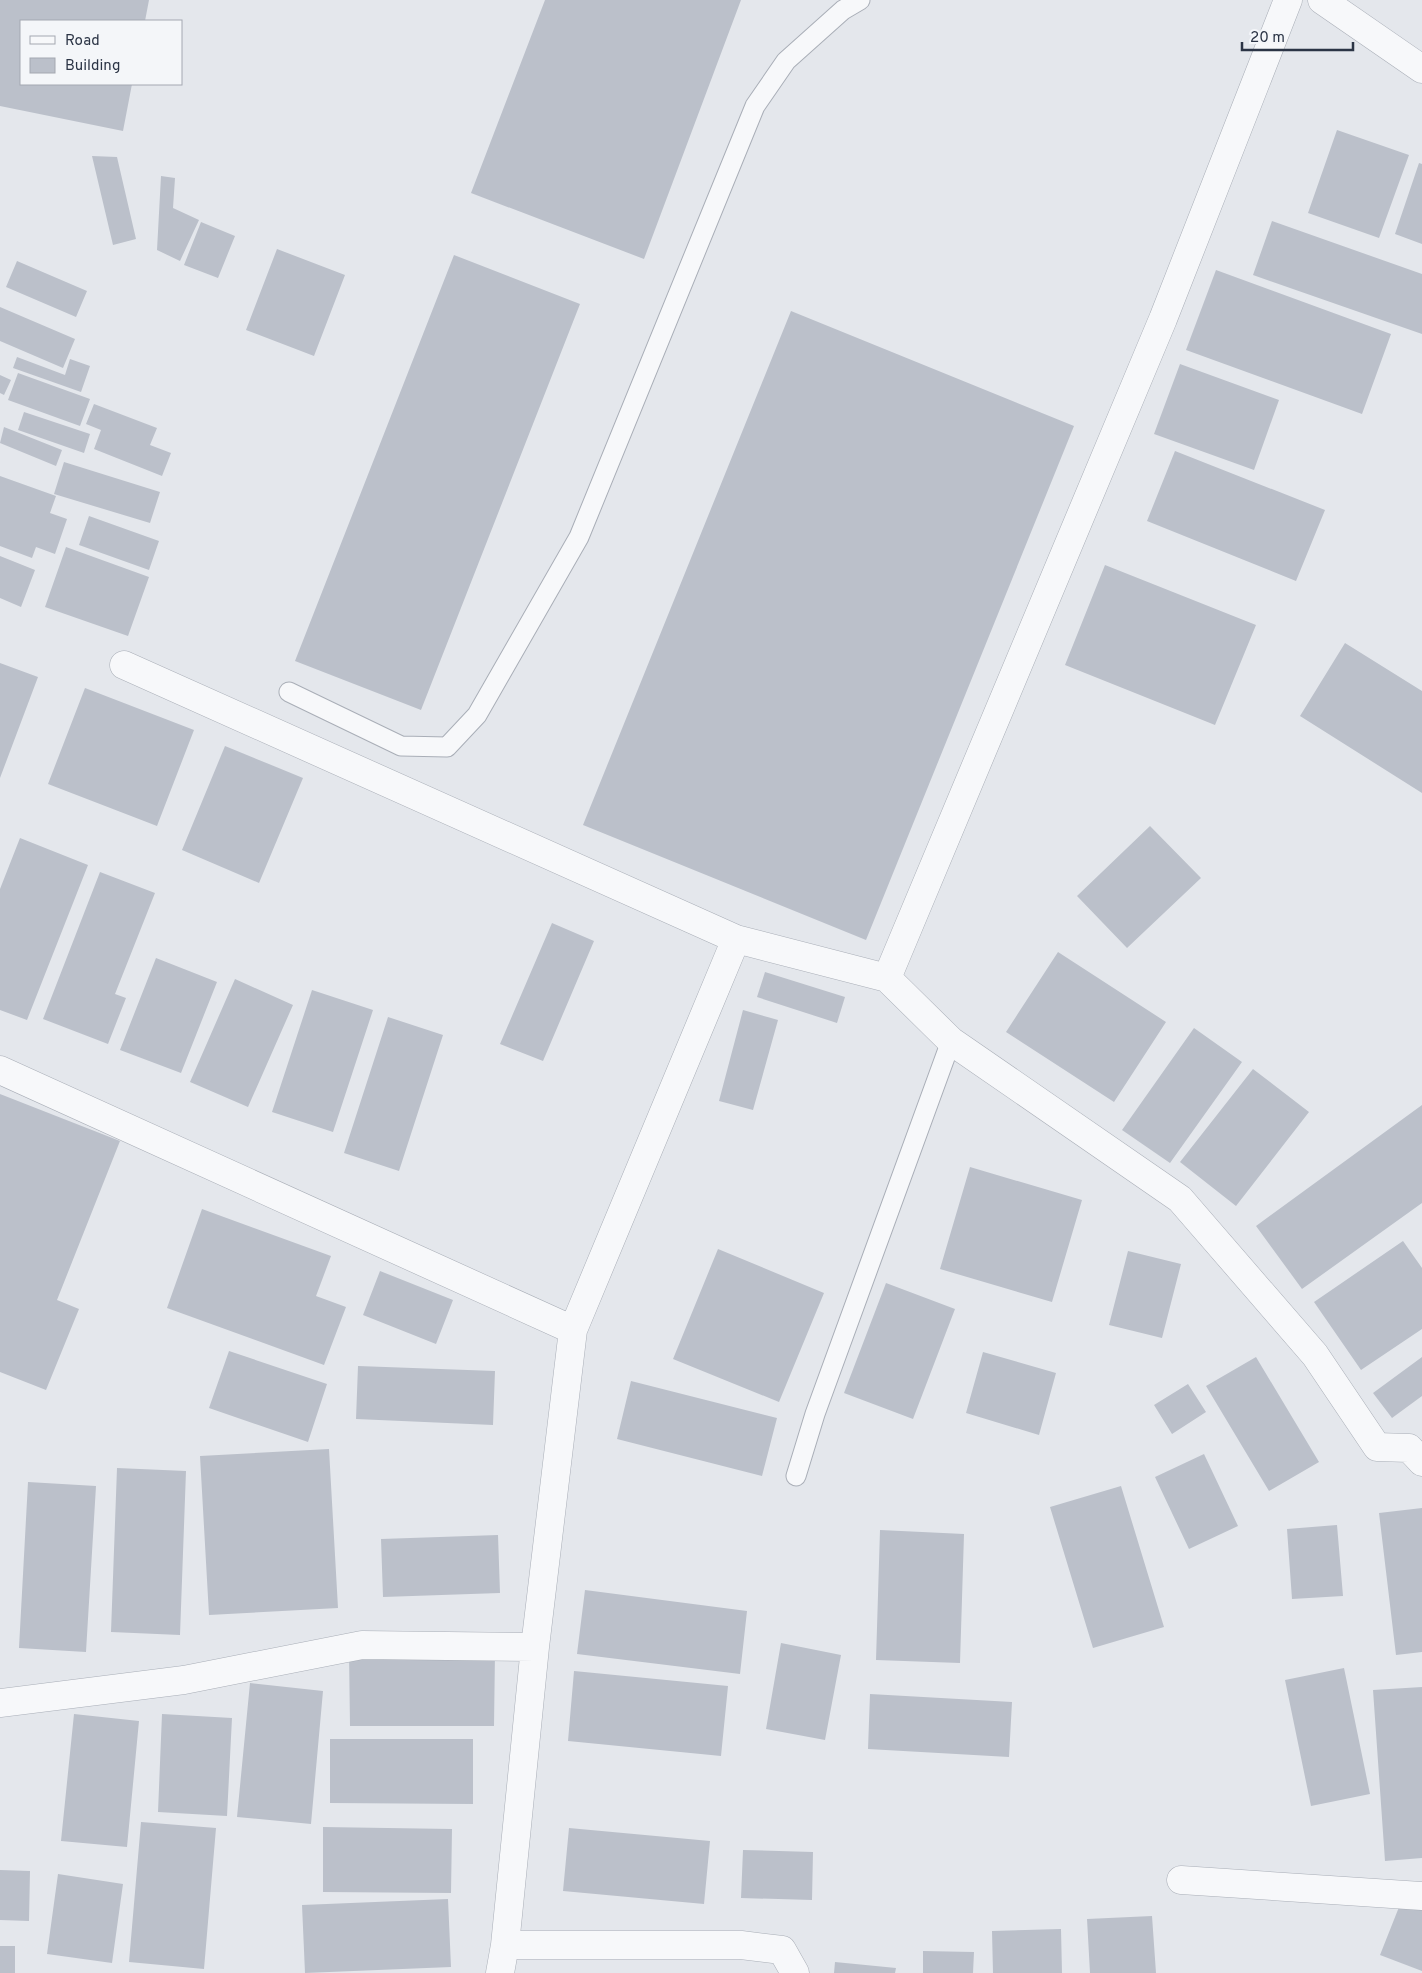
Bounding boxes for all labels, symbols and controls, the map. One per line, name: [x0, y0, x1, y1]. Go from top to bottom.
legend: [20, 20, 182, 85]
scale bar: [1242, 20, 1353, 52]
text: 20 m: [1250, 29, 1285, 48]
text: Road: [65, 32, 100, 51]
text: Building: [65, 57, 120, 76]

